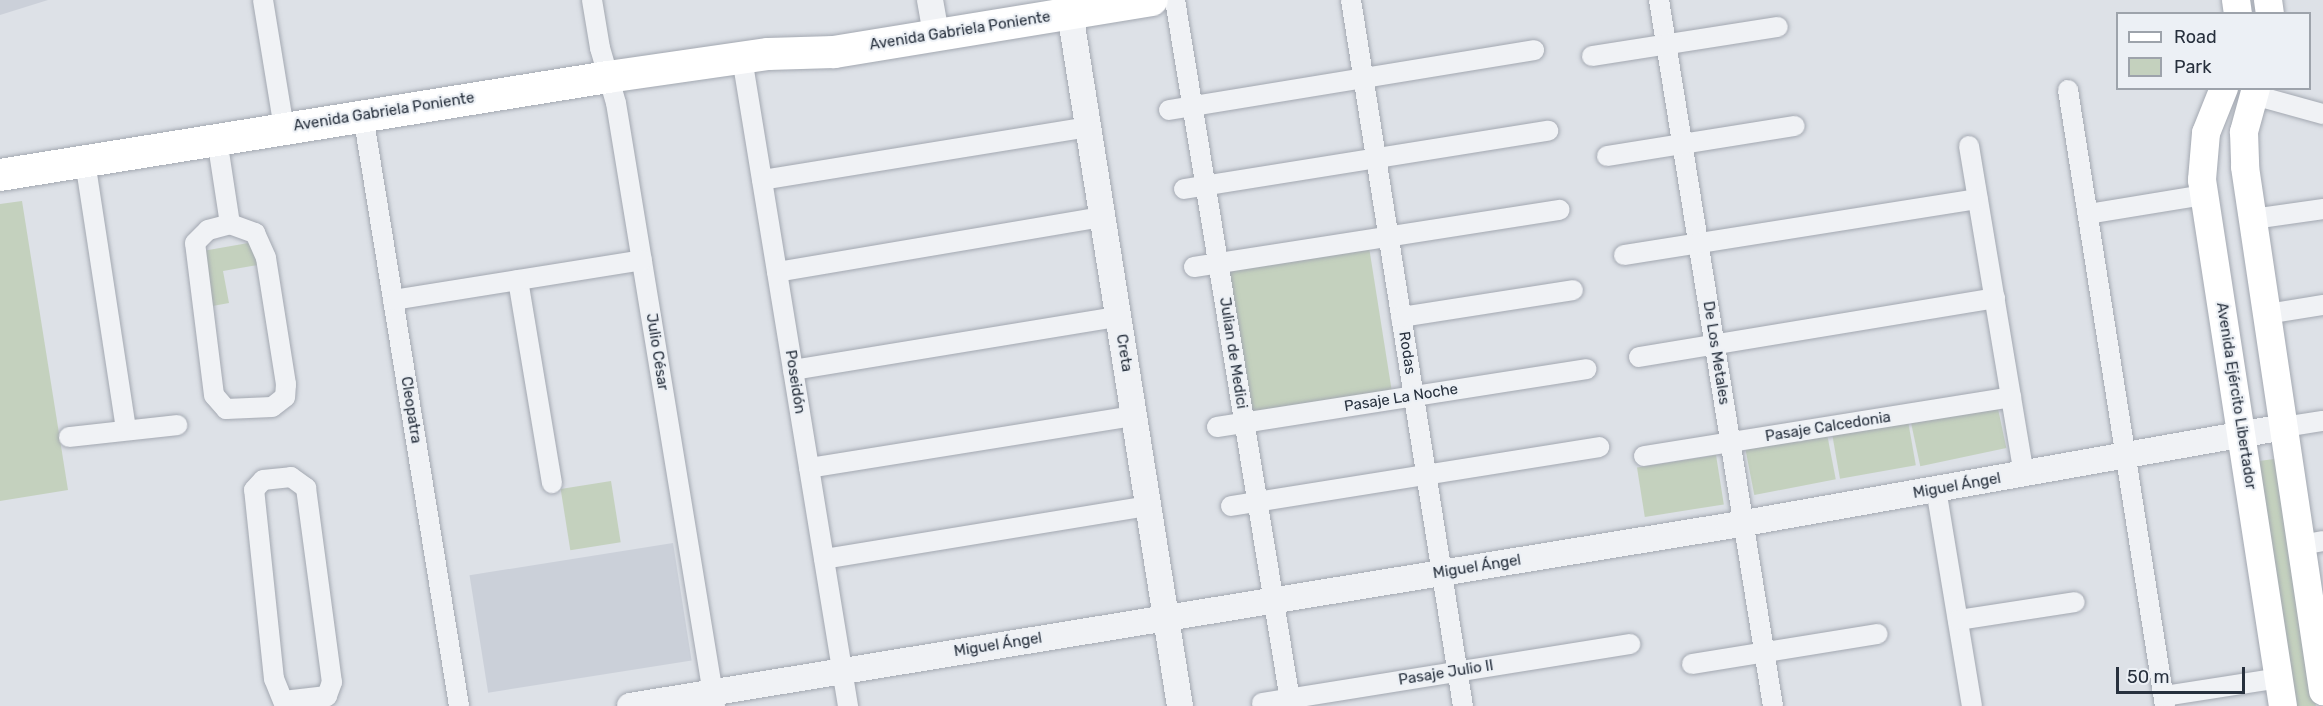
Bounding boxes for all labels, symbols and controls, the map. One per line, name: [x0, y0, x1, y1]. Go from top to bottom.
street label: Avenida Gabriela Poniente: [868, 8, 1052, 54]
legend: [2116, 12, 2311, 90]
text: Road: [2174, 26, 2217, 48]
text: Park: [2174, 56, 2211, 78]
street label: Avenida Gabriela Poniente: [292, 89, 476, 135]
street label: Julian de Medici: [1215, 296, 1251, 410]
street label: De Los Metales: [1699, 300, 1733, 406]
street label: Avenida Ejército Libertador: [2212, 301, 2260, 491]
street label: Julio César: [642, 312, 672, 392]
street label: Rodas: [1395, 330, 1419, 376]
street label: Creta: [1112, 333, 1136, 373]
street label: Poseidón: [781, 349, 809, 415]
street label: Cleopatra: [397, 375, 425, 445]
street label: Pasaje La Noche: [1343, 380, 1459, 416]
street label: Pasaje Calcedonia: [1764, 408, 1892, 446]
street label: Miguel Ángel: [1911, 469, 2003, 503]
street label: Miguel Ángel: [1431, 551, 1523, 583]
street label: Miguel Ángel: [952, 629, 1044, 661]
scale bar: [2119, 655, 2248, 693]
street label: Pasaje Julio II: [1397, 657, 1495, 689]
text: 50 m: [2127, 666, 2170, 688]

